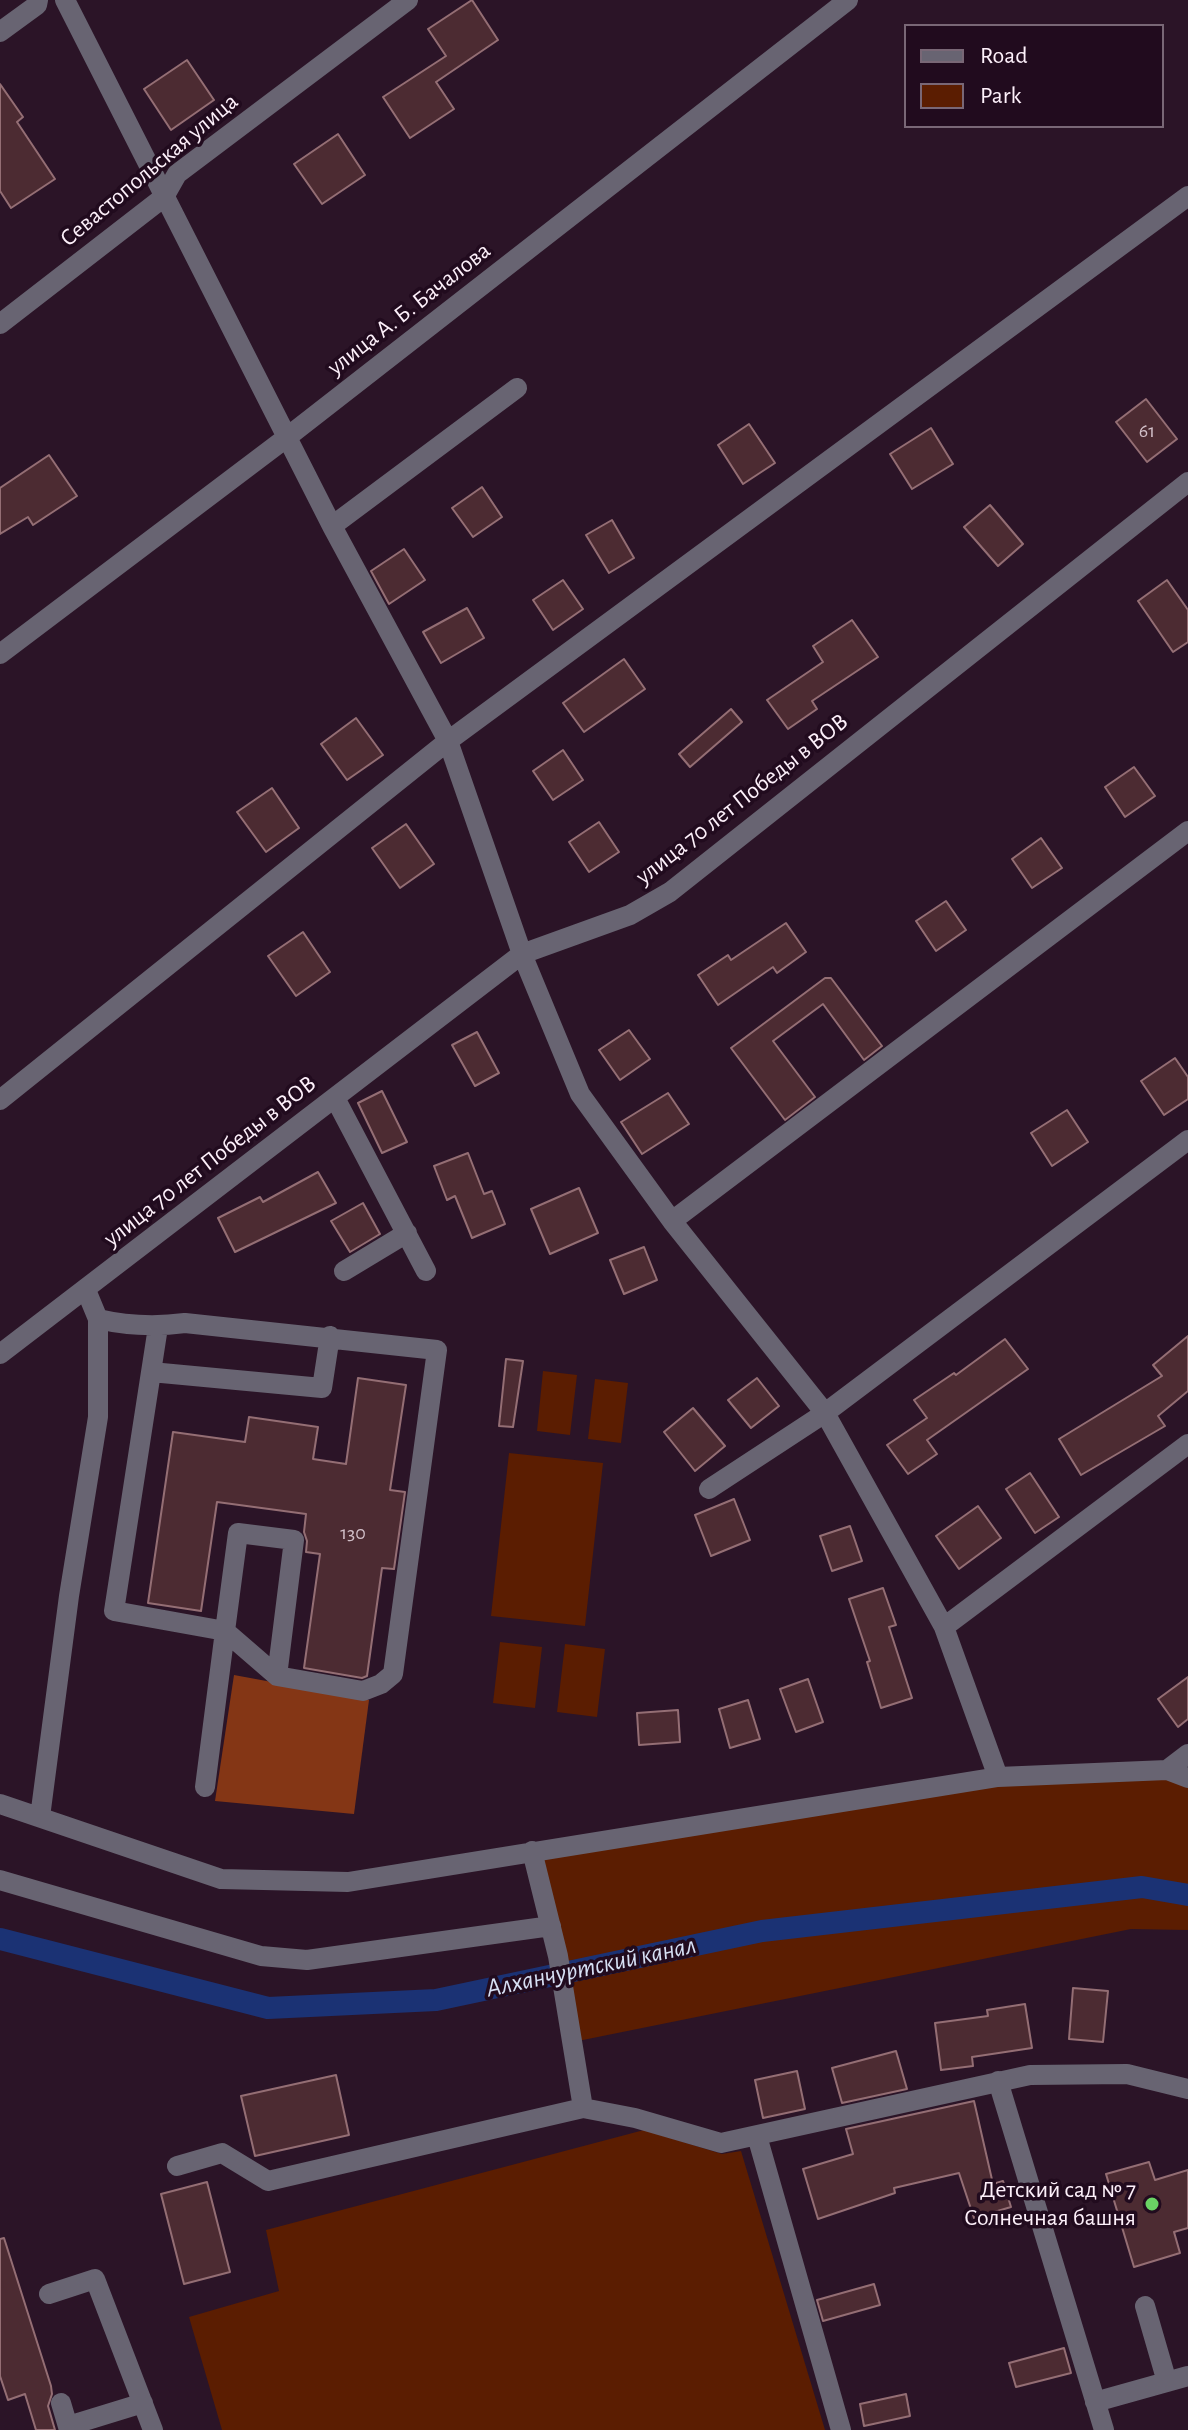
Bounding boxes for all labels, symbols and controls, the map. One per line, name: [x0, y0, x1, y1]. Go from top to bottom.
legend: [904, 24, 1164, 128]
text: Road: [980, 44, 1028, 68]
text: Park: [980, 84, 1021, 108]
street label: Севастопольская улица: [54, 87, 244, 253]
street label: улица А. Б. Бачалова: [322, 236, 496, 382]
house number: 61: [1139, 419, 1155, 443]
street label: улица 70 лет Победы в ВОВ: [630, 707, 854, 891]
street label: улица 70 лет Победы в ВОВ: [98, 1069, 322, 1253]
house number: 130: [340, 1521, 366, 1545]
water label: Алханчуртский канал: [483, 1930, 699, 2004]
place label: Детский сад № 7 Солнечная башня: [964, 2176, 1136, 2232]
marker: Детский сад № 7 Солнечная башня: [1143, 2195, 1161, 2213]

